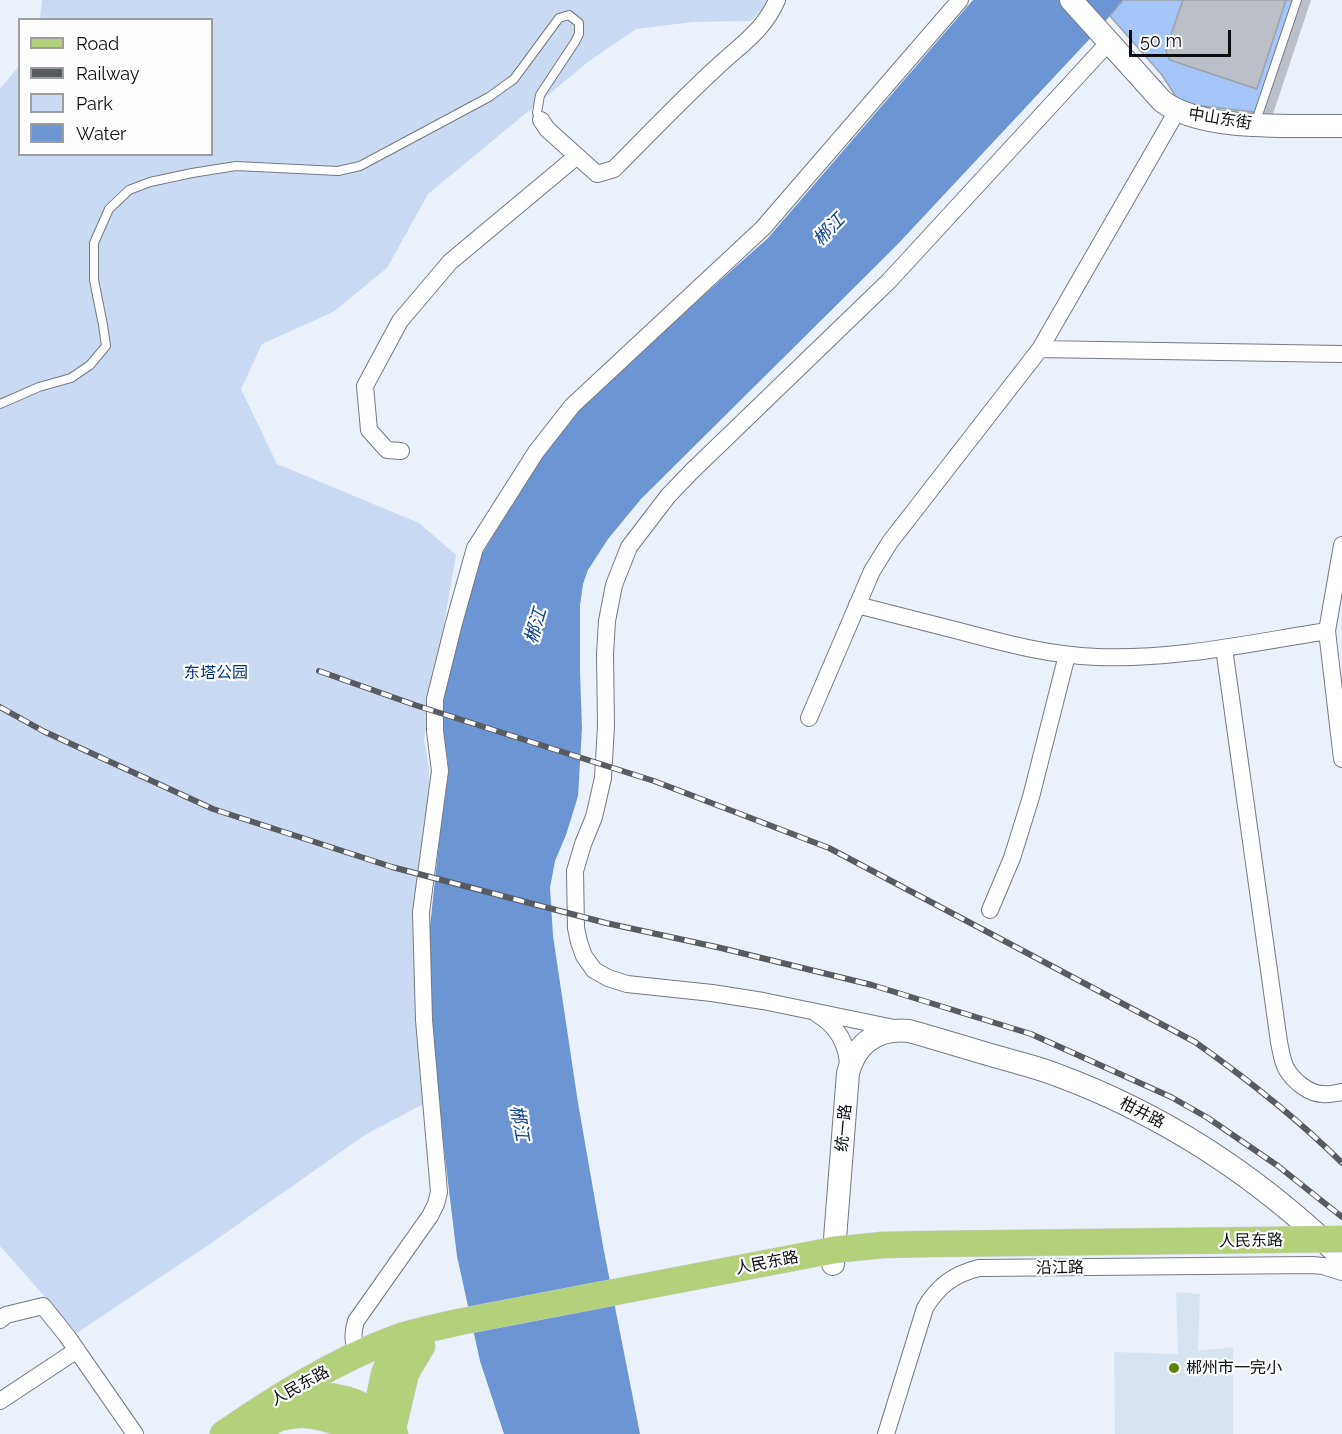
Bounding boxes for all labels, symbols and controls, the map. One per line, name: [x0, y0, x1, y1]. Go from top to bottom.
legend: [18, 18, 213, 156]
scale bar: [1132, 18, 1234, 56]
text: 50 m: [1140, 30, 1182, 51]
text: Road: [76, 33, 119, 54]
text: Railway: [76, 63, 140, 84]
text: Park: [76, 93, 113, 114]
street label: 中山东街: [1187, 105, 1253, 133]
text: Water: [76, 123, 126, 144]
water label: 郴江: [809, 210, 849, 250]
water label: 郴江: [521, 606, 551, 646]
park label: 东塔公园: [184, 663, 248, 683]
street label: 柑井路: [1116, 1094, 1168, 1132]
water label: 郴江: [505, 1103, 533, 1143]
street label: 统一路: [832, 1103, 856, 1153]
street label: 人民东路: [1219, 1231, 1283, 1251]
street label: 人民东路: [734, 1247, 800, 1279]
street label: 沿江路: [1036, 1258, 1084, 1278]
place label: 郴州市一完小: [1186, 1358, 1282, 1378]
marker: 郴州市一完小: [1167, 1361, 1181, 1375]
street label: 人民东路: [267, 1362, 333, 1410]

